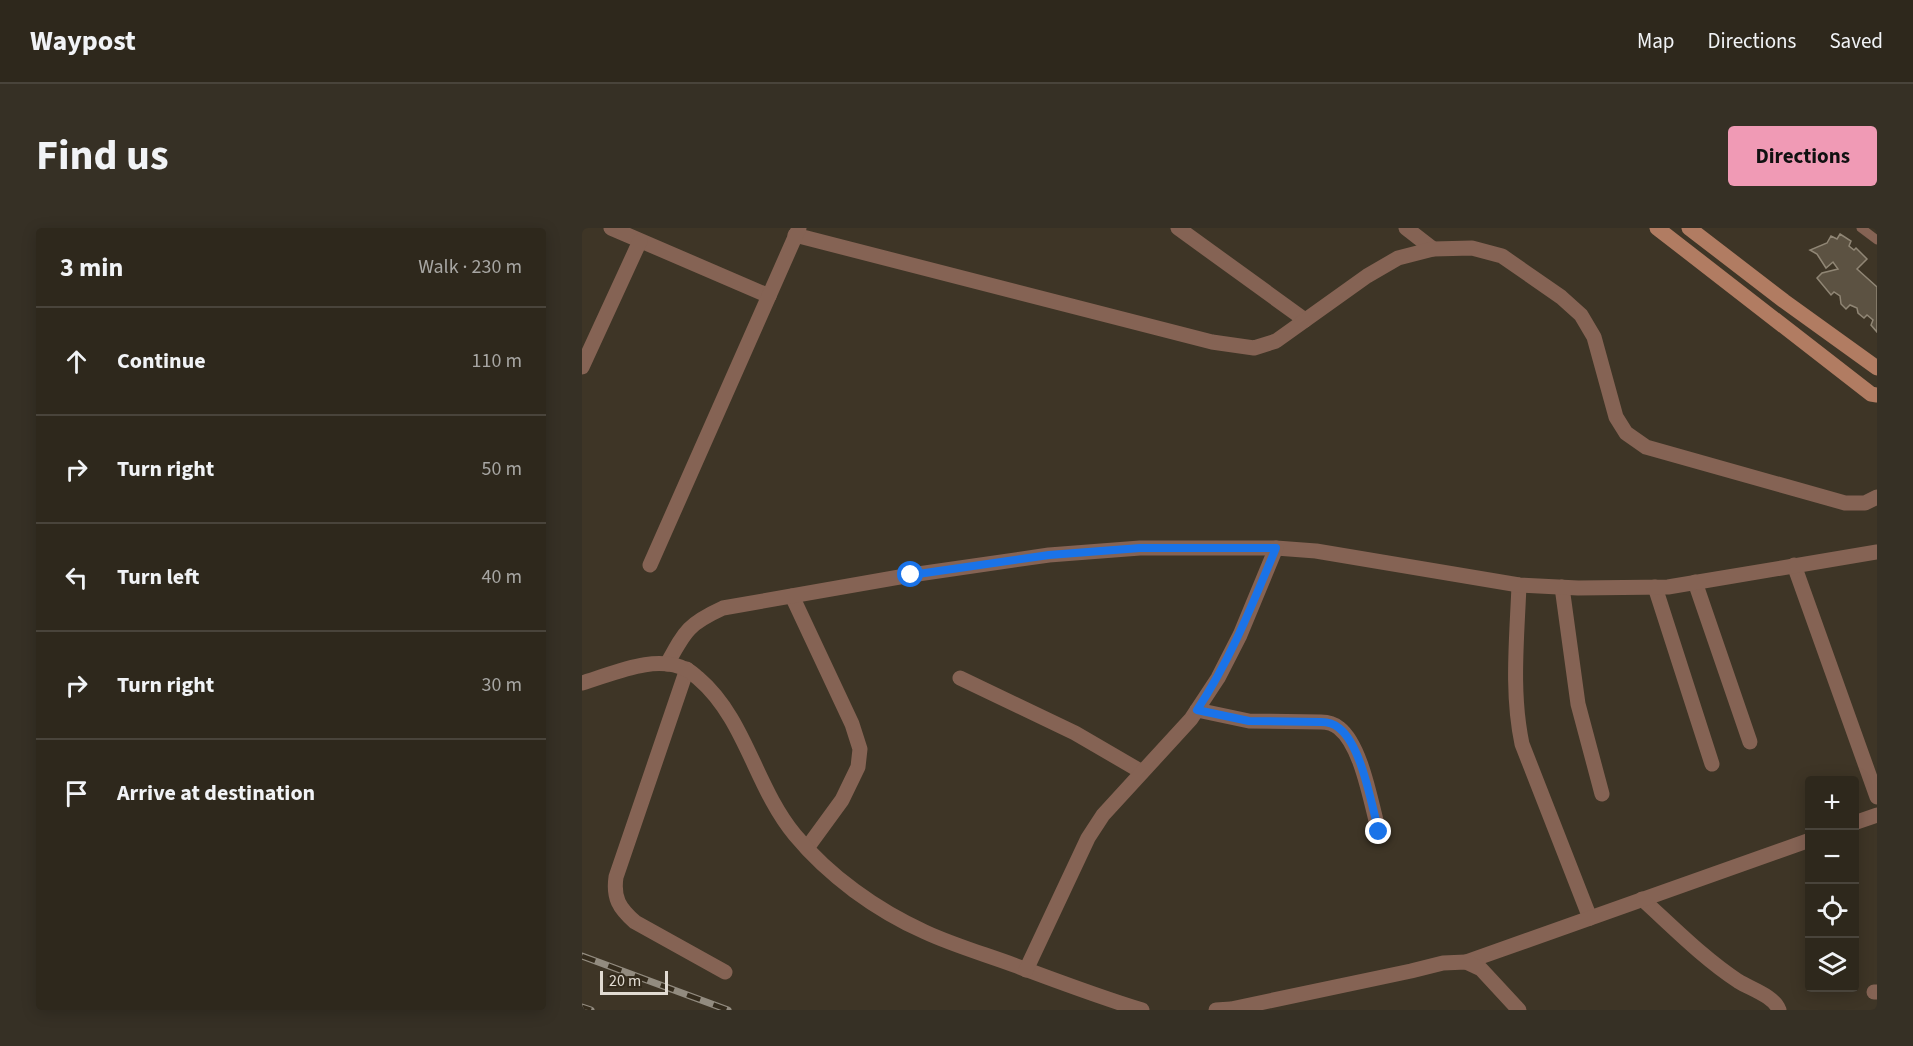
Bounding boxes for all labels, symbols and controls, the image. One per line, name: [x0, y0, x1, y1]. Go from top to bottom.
text: Waypost: [30, 21, 136, 61]
text: Map: [1637, 26, 1675, 56]
text: Directions: [1708, 26, 1796, 56]
text: Saved: [1829, 26, 1883, 56]
text: Find us: [36, 126, 169, 186]
button: Directions: [1728, 126, 1877, 186]
text: 3 min: [60, 249, 123, 286]
text: Walk · 230 m: [418, 253, 522, 281]
icon: ahead: [60, 345, 93, 378]
text: Continue: [117, 345, 206, 377]
text: 110 m: [472, 347, 522, 375]
icon: right: [60, 453, 93, 486]
text: Turn right: [117, 453, 214, 485]
text: 50 m: [482, 455, 522, 483]
icon: left: [60, 561, 93, 594]
text: Turn left: [117, 561, 199, 593]
route start: [897, 561, 923, 587]
text: 40 m: [482, 563, 522, 591]
icon: right: [60, 669, 93, 702]
text: Turn right: [117, 669, 214, 701]
text: 30 m: [482, 671, 522, 699]
map controls: [1805, 776, 1859, 992]
button: +: [1805, 776, 1859, 830]
icon: arrive: [60, 777, 93, 810]
text: Arrive at destination: [117, 777, 315, 809]
route end: [1365, 818, 1391, 844]
button: −: [1805, 830, 1859, 884]
button: locate: [1805, 884, 1859, 938]
button: layers: [1805, 938, 1859, 992]
scale bar: [600, 968, 668, 996]
text: 20 m: [609, 970, 641, 992]

